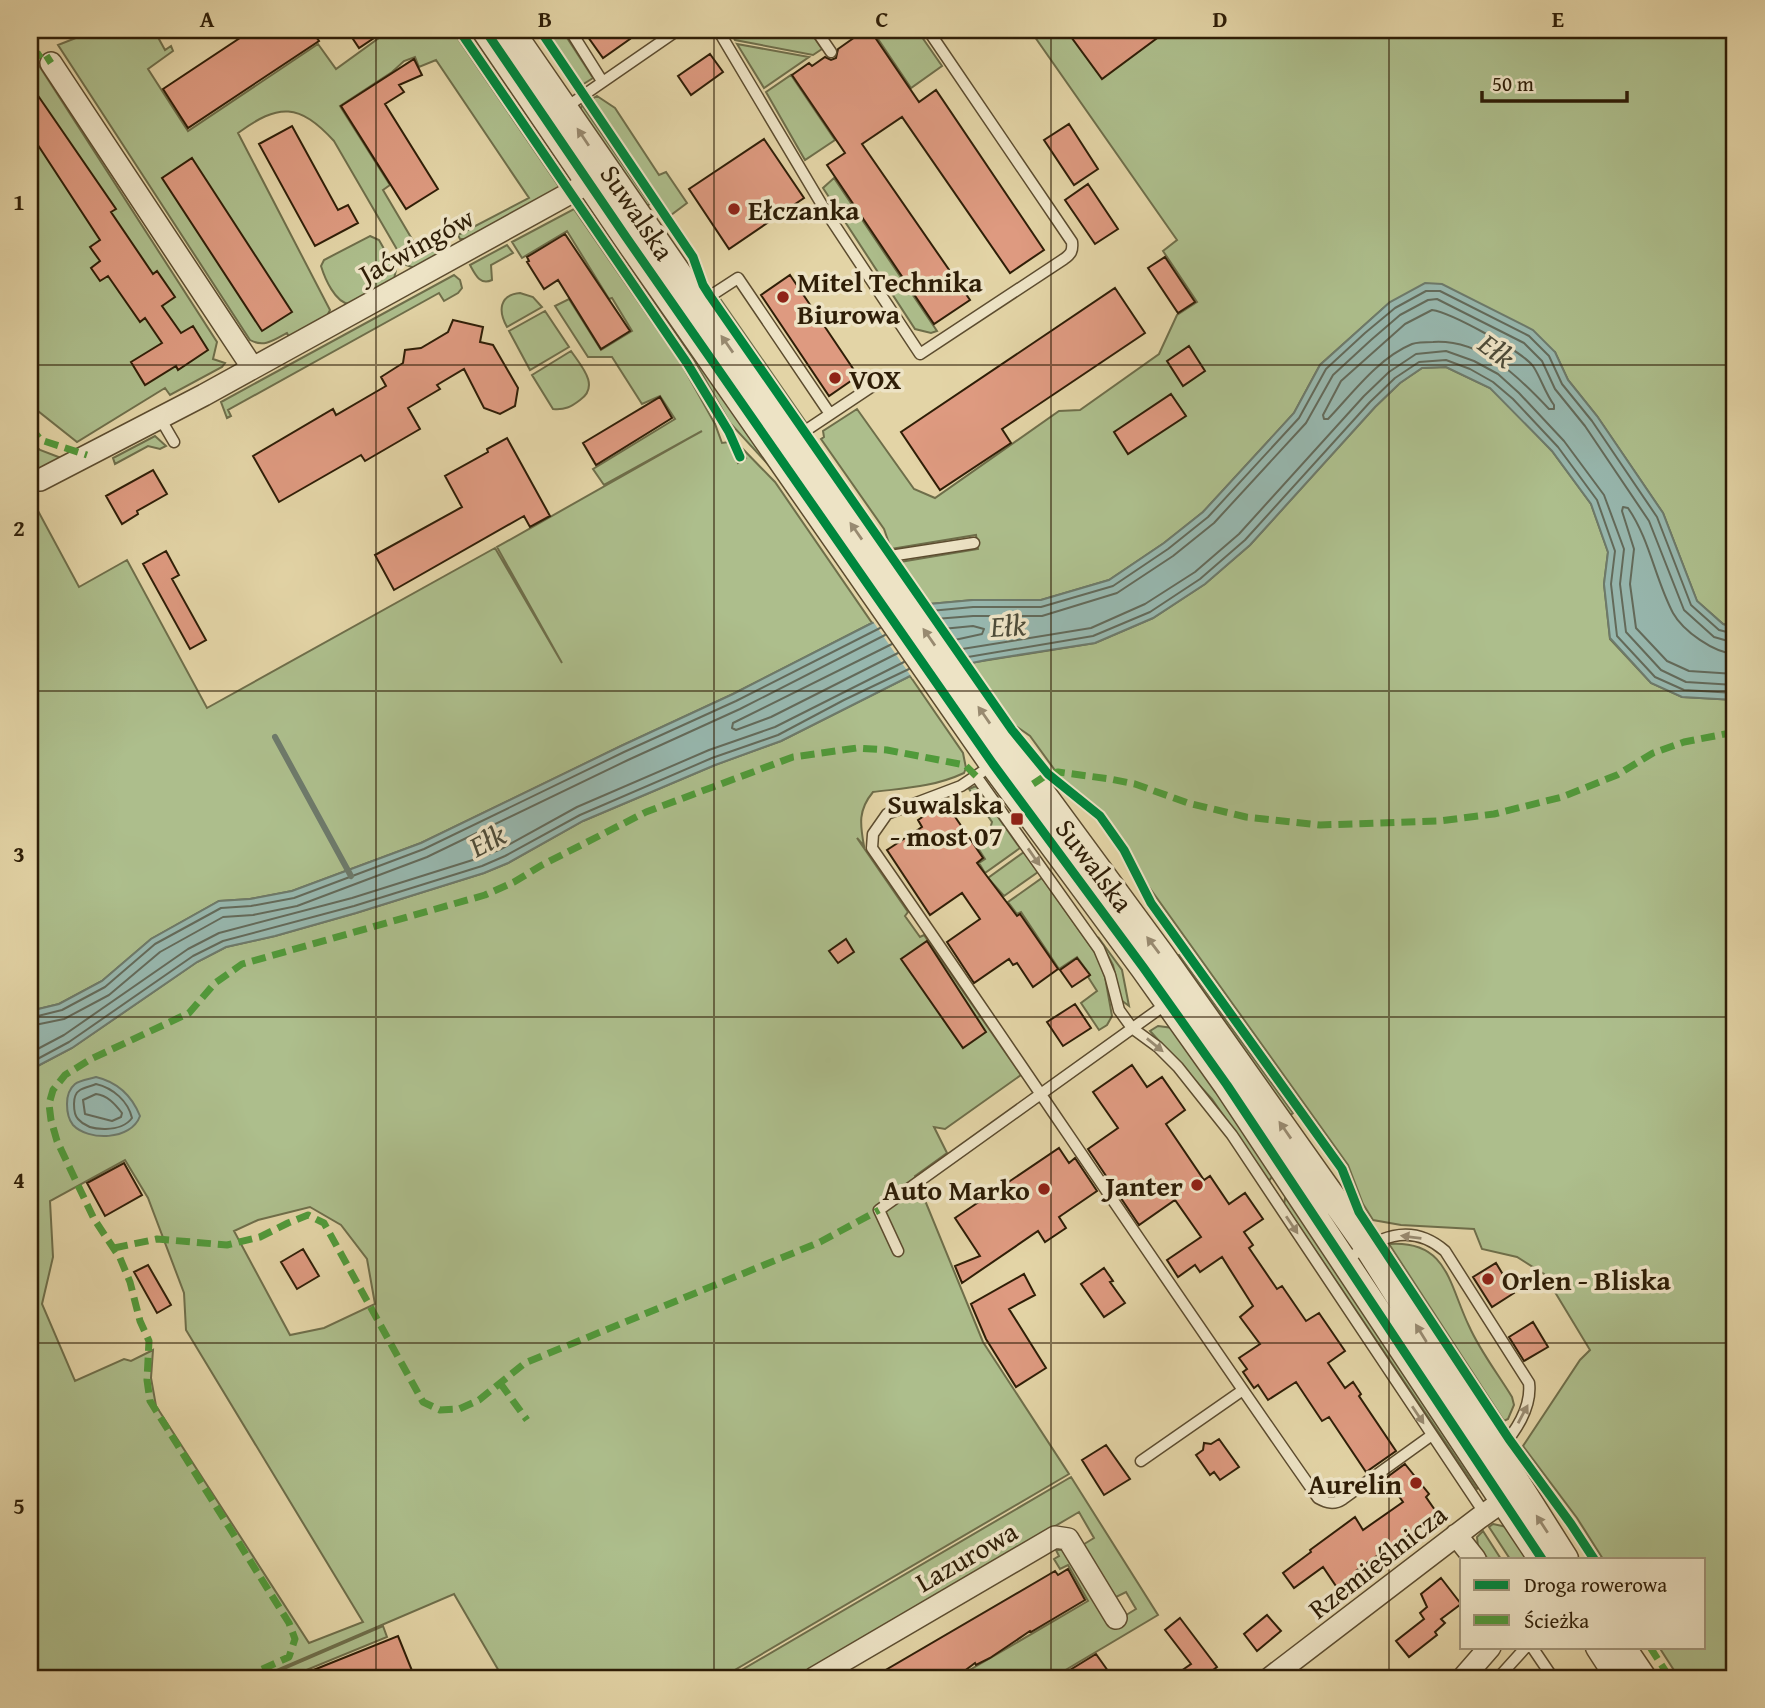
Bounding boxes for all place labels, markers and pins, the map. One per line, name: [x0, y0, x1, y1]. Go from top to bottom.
place label: Ełczanka: [748, 189, 860, 230]
marker: Ełczanka: [726, 201, 742, 217]
place label: Mitel Technika Biurowa: [797, 261, 983, 334]
marker: Mitel Technika Biurowa: [775, 289, 791, 305]
place label: VOX: [849, 358, 902, 399]
marker: VOX: [827, 370, 843, 386]
place label: Suwalska - most 07: [887, 783, 1004, 856]
marker: Suwalska - most 07: [1009, 811, 1025, 827]
place label: Janter: [1101, 1165, 1183, 1206]
place label: Auto Marko: [883, 1169, 1030, 1210]
marker: Janter: [1189, 1177, 1205, 1193]
marker: Auto Marko: [1036, 1181, 1052, 1197]
place label: Orlen - Bliska: [1502, 1259, 1672, 1300]
marker: Orlen - Bliska: [1480, 1271, 1496, 1287]
place label: Aurelin: [1308, 1463, 1402, 1504]
marker: Aurelin: [1408, 1475, 1424, 1491]

